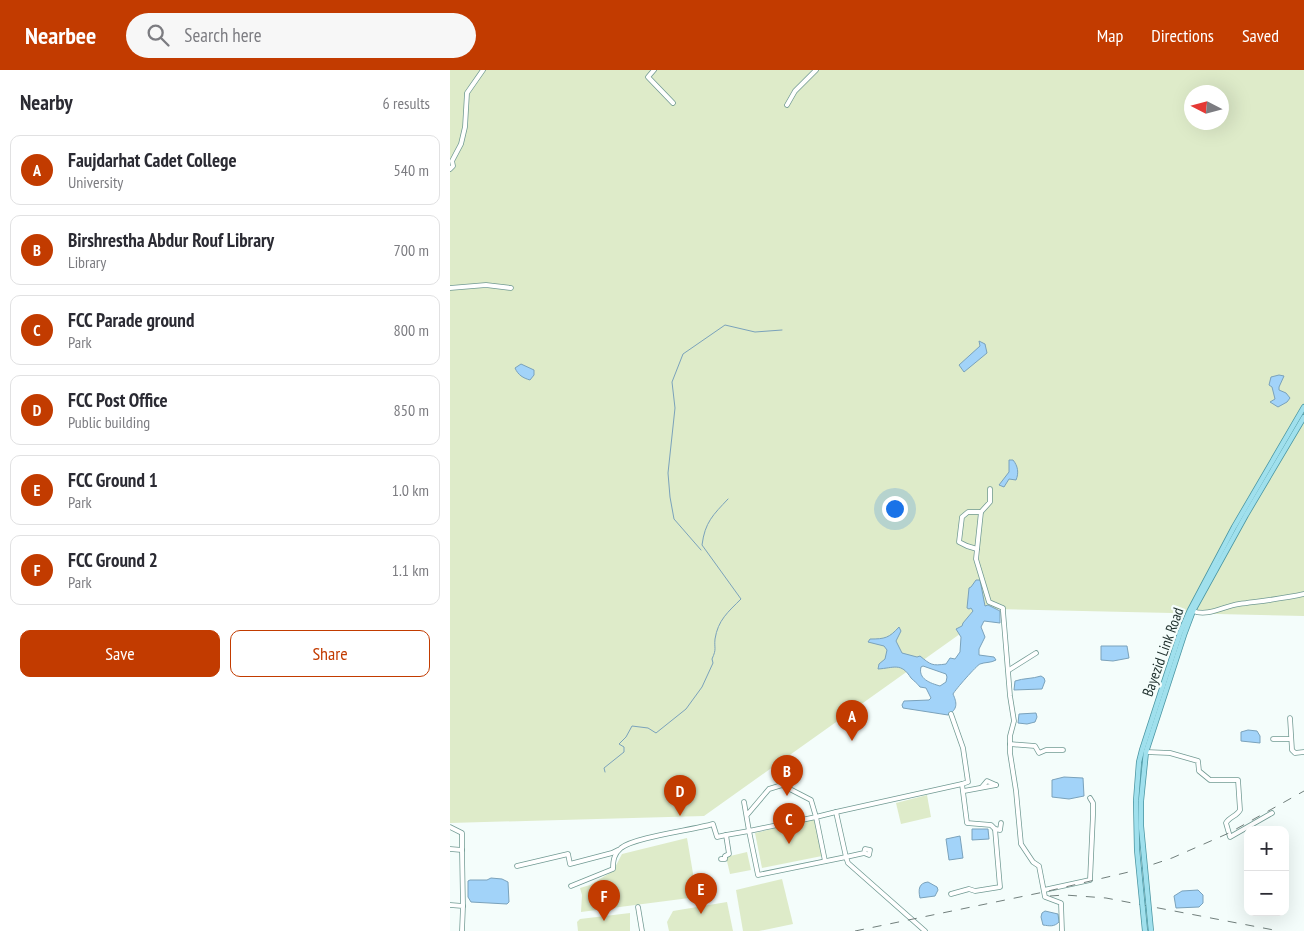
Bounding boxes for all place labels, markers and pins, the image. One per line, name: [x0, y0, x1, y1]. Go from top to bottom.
pin: A: [836, 700, 868, 741]
pin: B: [771, 755, 803, 796]
pin: D: [664, 775, 696, 816]
pin: C: [773, 803, 805, 844]
pin: E: [685, 873, 717, 914]
pin: F: [588, 880, 620, 921]

